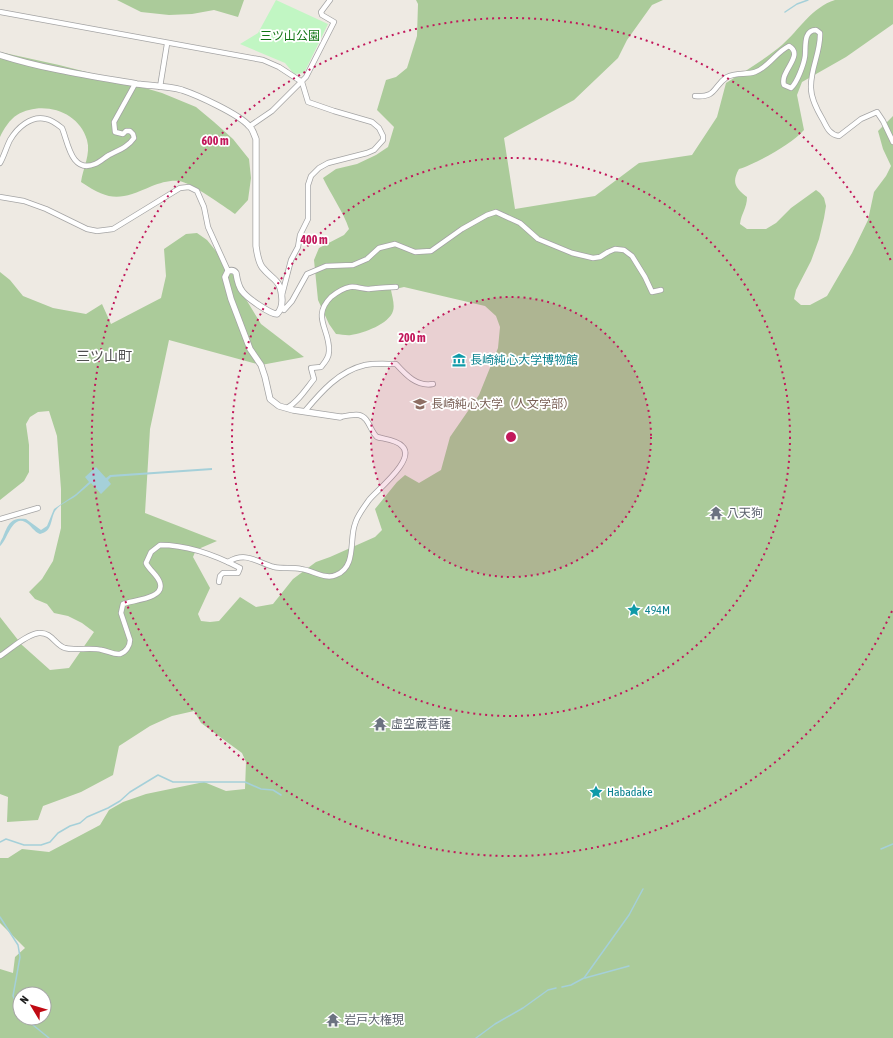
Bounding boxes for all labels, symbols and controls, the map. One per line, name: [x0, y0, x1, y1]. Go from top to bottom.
park label: 三ツ山公園: [260, 29, 320, 43]
text: 600 m: [201, 134, 229, 148]
text: 400 m: [299, 233, 328, 247]
text: 200 m: [398, 331, 426, 345]
district label: 三ツ山町: [76, 348, 132, 364]
museum icon: 長崎純心大学博物館: [451, 352, 467, 368]
place label: 長崎純心大学博物館: [470, 353, 578, 367]
school or university icon: 長崎純心大学（人文学部）: [412, 396, 428, 412]
place label: 長崎純心大学（人文学部）: [431, 397, 575, 411]
centre of rings: [504, 430, 518, 444]
temple icon: 八天狗: [708, 505, 724, 521]
place label: 八天狗: [727, 506, 763, 520]
place icon: 494M: [626, 602, 642, 618]
place label: 494M: [645, 603, 670, 617]
temple icon: 虚空蔵菩薩: [372, 716, 388, 732]
place label: 虚空蔵菩薩: [391, 717, 451, 731]
place icon: Habadake: [588, 784, 604, 800]
place label: Habadake: [607, 785, 653, 799]
north arrow: [12, 986, 52, 1026]
text: N: [17, 994, 31, 1006]
temple icon: 岩戸大権現: [325, 1012, 341, 1028]
place label: 岩戸大権現: [344, 1013, 404, 1027]

